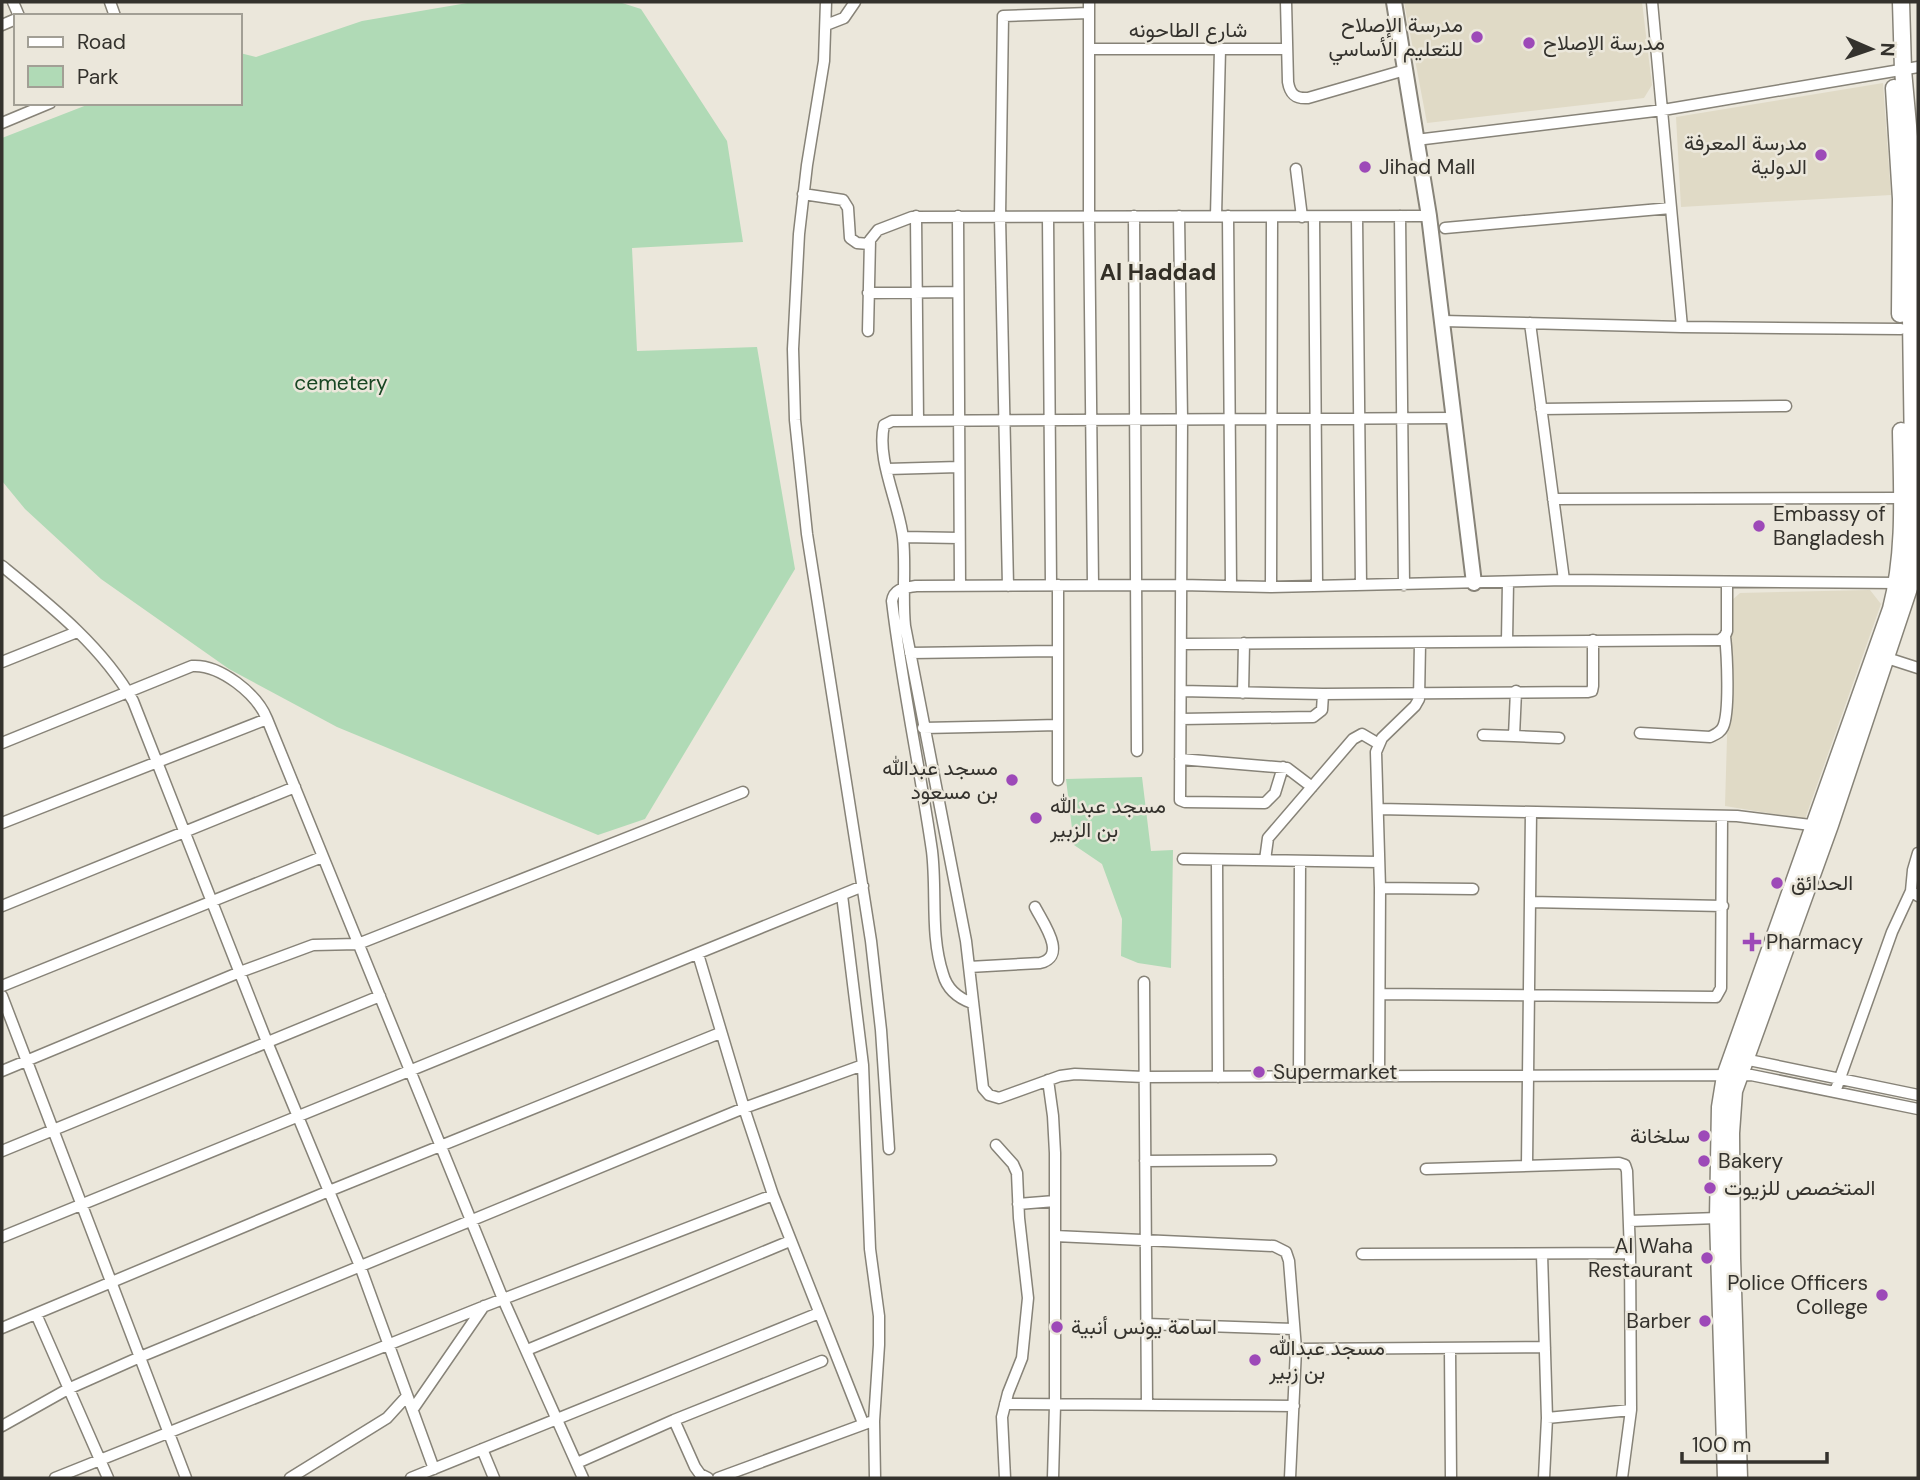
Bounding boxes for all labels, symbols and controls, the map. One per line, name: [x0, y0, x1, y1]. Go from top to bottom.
place label: مدرسة الإصلاح للتعليم الأساسي: [1328, 11, 1463, 66]
legend: [14, 14, 242, 105]
north arrow: [1836, 14, 1906, 84]
street label: شارع الطاحونه: [1129, 16, 1247, 44]
text: Road: [77, 28, 126, 56]
marker: مدرسة الإصلاح للتعليم الأساسي: [1469, 29, 1485, 45]
place label: مدرسة الإصلاح: [1543, 29, 1665, 57]
marker: مدرسة الإصلاح: [1521, 35, 1537, 51]
text: N: [1875, 42, 1900, 57]
text: Park: [77, 63, 119, 91]
place label: مدرسة المعرفة الدولية: [1684, 129, 1807, 181]
marker: مدرسة المعرفة الدولية: [1813, 147, 1829, 163]
place label: Jihad Mall: [1379, 153, 1475, 181]
marker: Jihad Mall: [1357, 159, 1373, 175]
district label: Al Haddad: [1100, 257, 1216, 287]
park label: cemetery: [294, 369, 388, 397]
place label: Embassy of Bangladesh: [1773, 500, 1886, 552]
marker: Embassy of Bangladesh: [1751, 518, 1767, 534]
place label: مسجد عبدالله بن مسعود: [882, 754, 998, 806]
marker: مسجد عبدالله بن مسعود: [1004, 772, 1020, 788]
place label: مسجد عبدالله بن الزبير: [1049, 792, 1166, 844]
marker: مسجد عبدالله بن الزبير: [1028, 810, 1044, 826]
place label: الحدائق: [1791, 869, 1853, 897]
marker: الحدائق: [1769, 875, 1785, 891]
place label: Pharmacy: [1766, 928, 1864, 956]
marker: Pharmacy: [1744, 934, 1760, 950]
place label: Supermarket: [1273, 1058, 1398, 1086]
marker: Supermarket: [1251, 1064, 1267, 1080]
place label: سلخانة: [1630, 1122, 1690, 1150]
marker: سلخانة: [1696, 1128, 1712, 1144]
place label: Bakery: [1718, 1147, 1784, 1175]
marker: Bakery: [1696, 1153, 1712, 1169]
place label: المتخصص للزيوت: [1724, 1174, 1875, 1202]
marker: المتخصص للزيوت: [1702, 1180, 1718, 1196]
place label: Al Waha Restaurant: [1588, 1232, 1693, 1284]
marker: Al Waha Restaurant: [1699, 1250, 1715, 1266]
place label: Police Officers College: [1727, 1269, 1868, 1321]
marker: Police Officers College: [1874, 1287, 1890, 1303]
place label: Barber: [1626, 1307, 1691, 1335]
place label: اسامة يونس أنبية: [1071, 1313, 1217, 1341]
marker: Barber: [1697, 1313, 1713, 1329]
marker: اسامة يونس أنبية: [1049, 1319, 1065, 1335]
place label: مسجد عبدالله بن زبير: [1268, 1334, 1385, 1386]
marker: مسجد عبدالله بن زبير: [1247, 1352, 1263, 1368]
scale bar: [1682, 1420, 1827, 1464]
text: 100 m: [1692, 1431, 1752, 1459]

